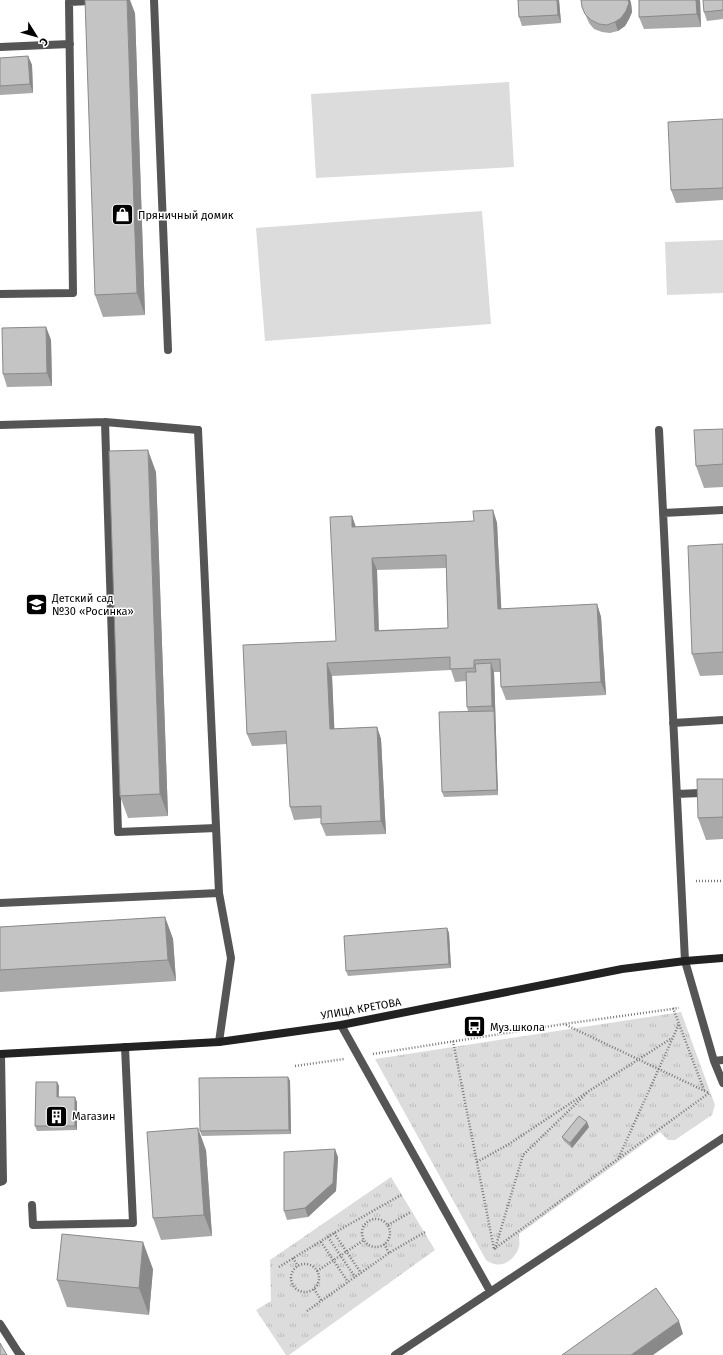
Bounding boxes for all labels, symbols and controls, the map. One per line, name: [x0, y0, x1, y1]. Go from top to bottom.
north arrow: [16, 16, 56, 56]
text: С: [36, 35, 51, 49]
shop icon: Пряничный домик: [110, 202, 136, 228]
place label: Пряничный домик: [138, 209, 234, 222]
school or university icon: Детский сад №30 «Росинка»: [24, 591, 50, 617]
place label: Детский сад №30 «Росинка»: [51, 592, 134, 618]
street label: УЛИЦА КРЕТОВА: [320, 995, 403, 1022]
bus stop icon: Муз.школа: [461, 1014, 487, 1040]
place label: Муз.школа: [490, 1021, 545, 1034]
building icon: Магазин: [44, 1103, 70, 1129]
place label: Магазин: [72, 1110, 115, 1123]

